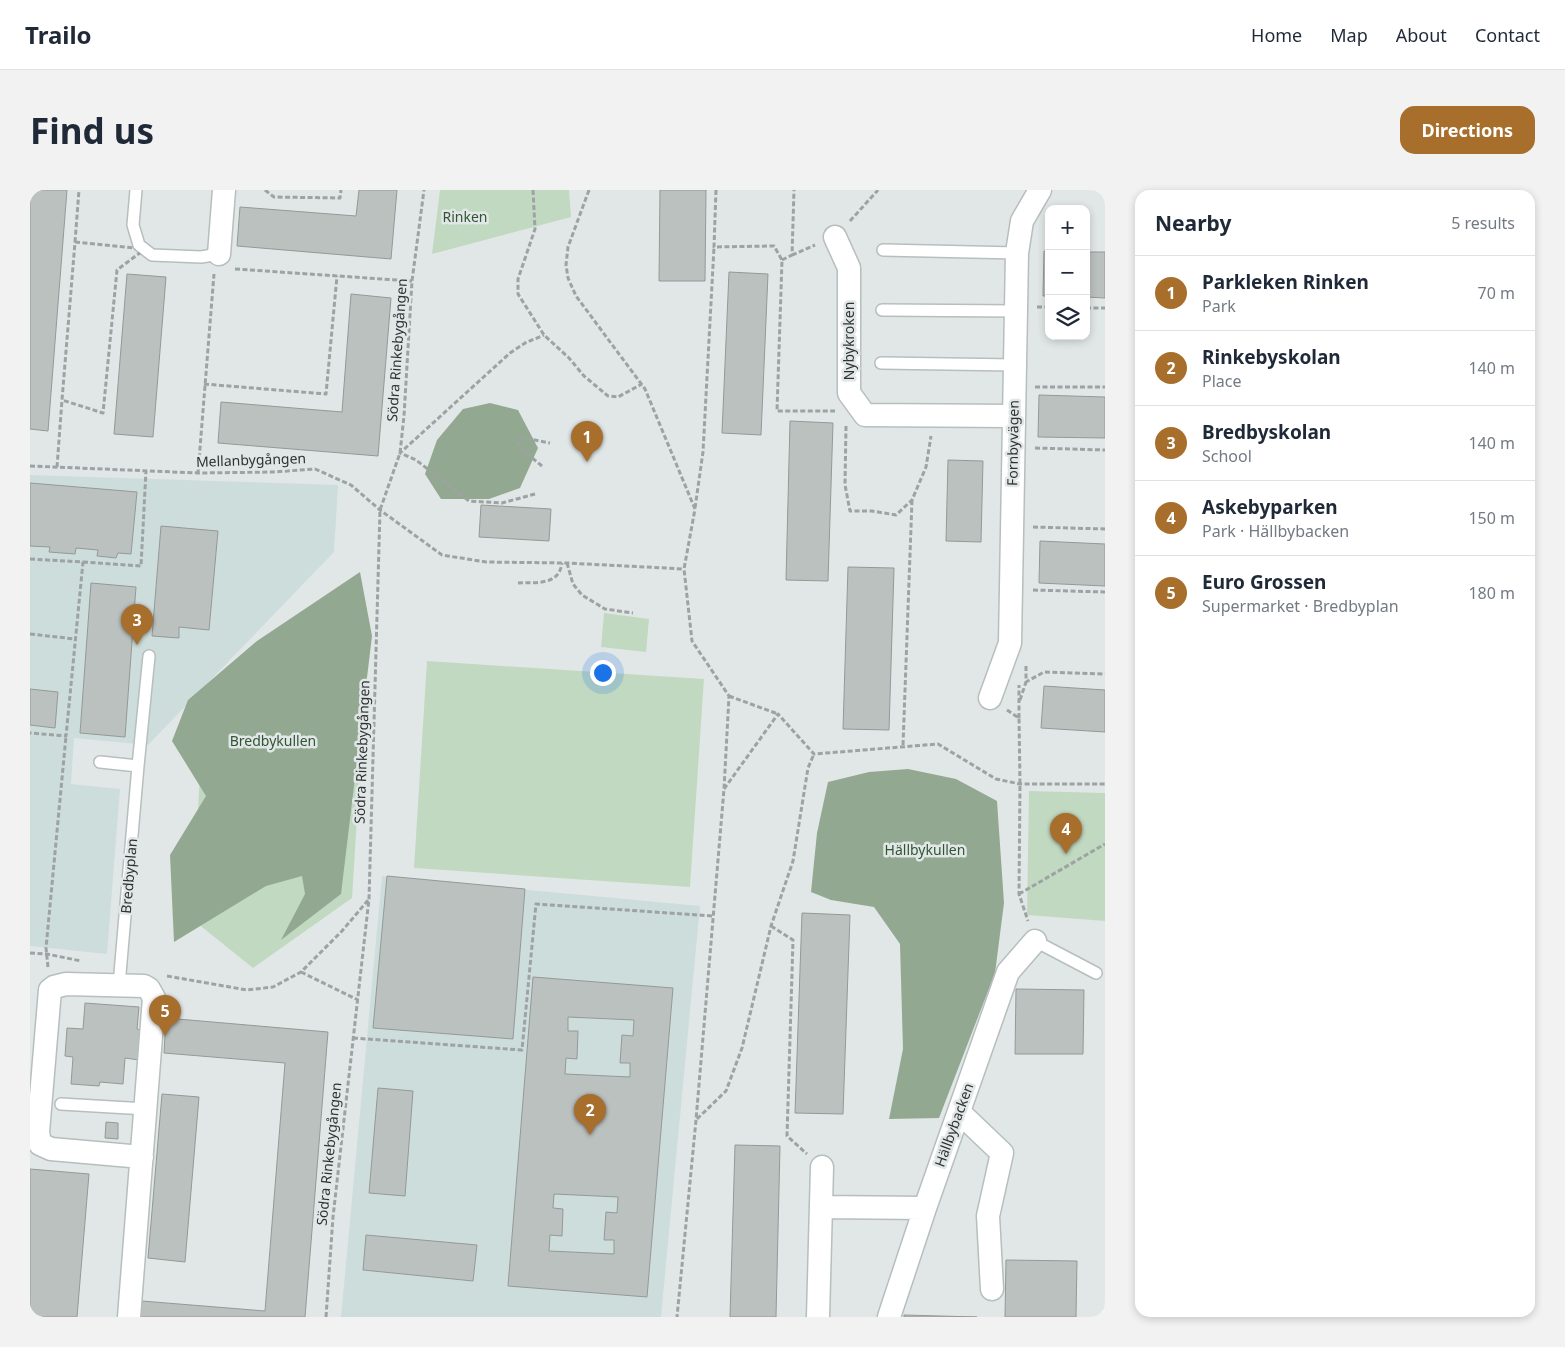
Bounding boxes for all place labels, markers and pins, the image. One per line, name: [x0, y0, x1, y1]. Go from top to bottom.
pin: 1: [571, 421, 603, 462]
pin: 3: [121, 604, 153, 645]
pin: 4: [1050, 813, 1082, 854]
pin: 5: [149, 995, 181, 1036]
pin: 2: [574, 1094, 606, 1135]

